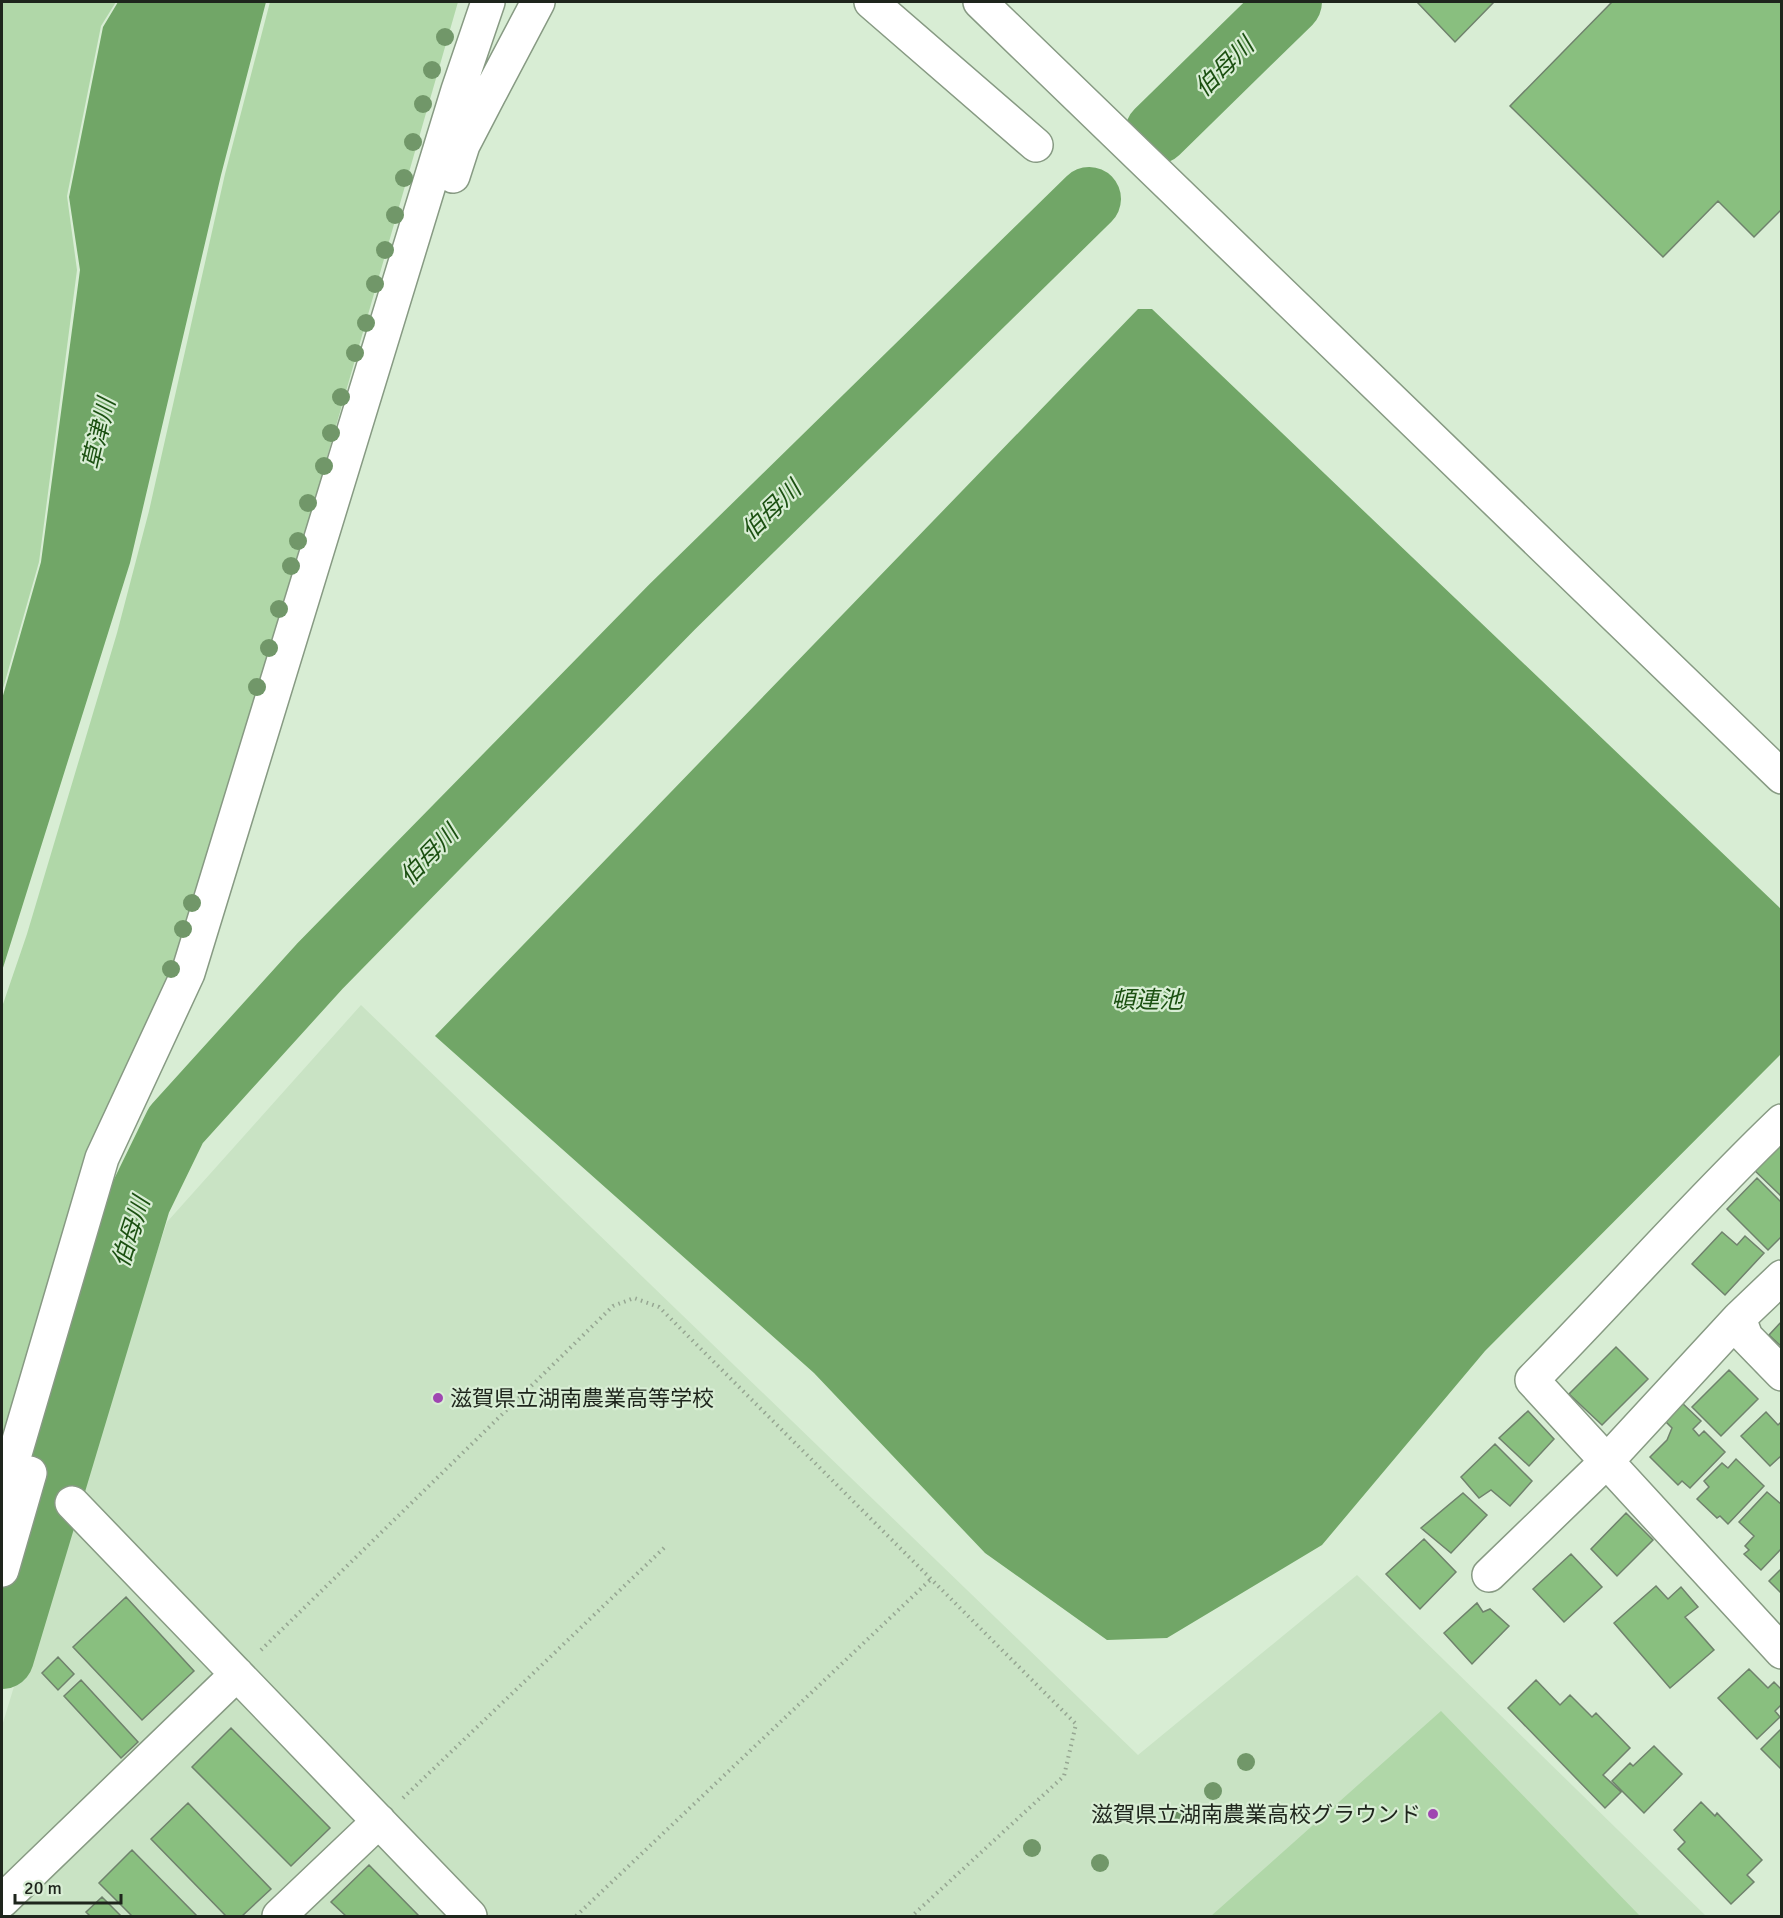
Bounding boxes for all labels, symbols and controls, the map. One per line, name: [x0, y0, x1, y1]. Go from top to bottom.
water label: 伯母川: [1188, 29, 1262, 103]
water label: 草津川: [76, 393, 122, 472]
water label: 伯母川: [735, 472, 809, 546]
water label: 伯母川: [393, 817, 467, 891]
water label: 頓連池: [1111, 985, 1185, 1015]
water label: 伯母川: [106, 1190, 157, 1271]
place label: 滋賀県立湖南農業高等学校: [450, 1385, 714, 1412]
marker: 滋賀県立湖南農業高等学校: [431, 1391, 445, 1405]
place label: 滋賀県立湖南農業高校グラウンド: [1091, 1801, 1421, 1828]
marker: 滋賀県立湖南農業高校グラウンド: [1426, 1807, 1440, 1821]
scale bar: [15, 1867, 122, 1905]
text: 20 m: [24, 1877, 62, 1899]

